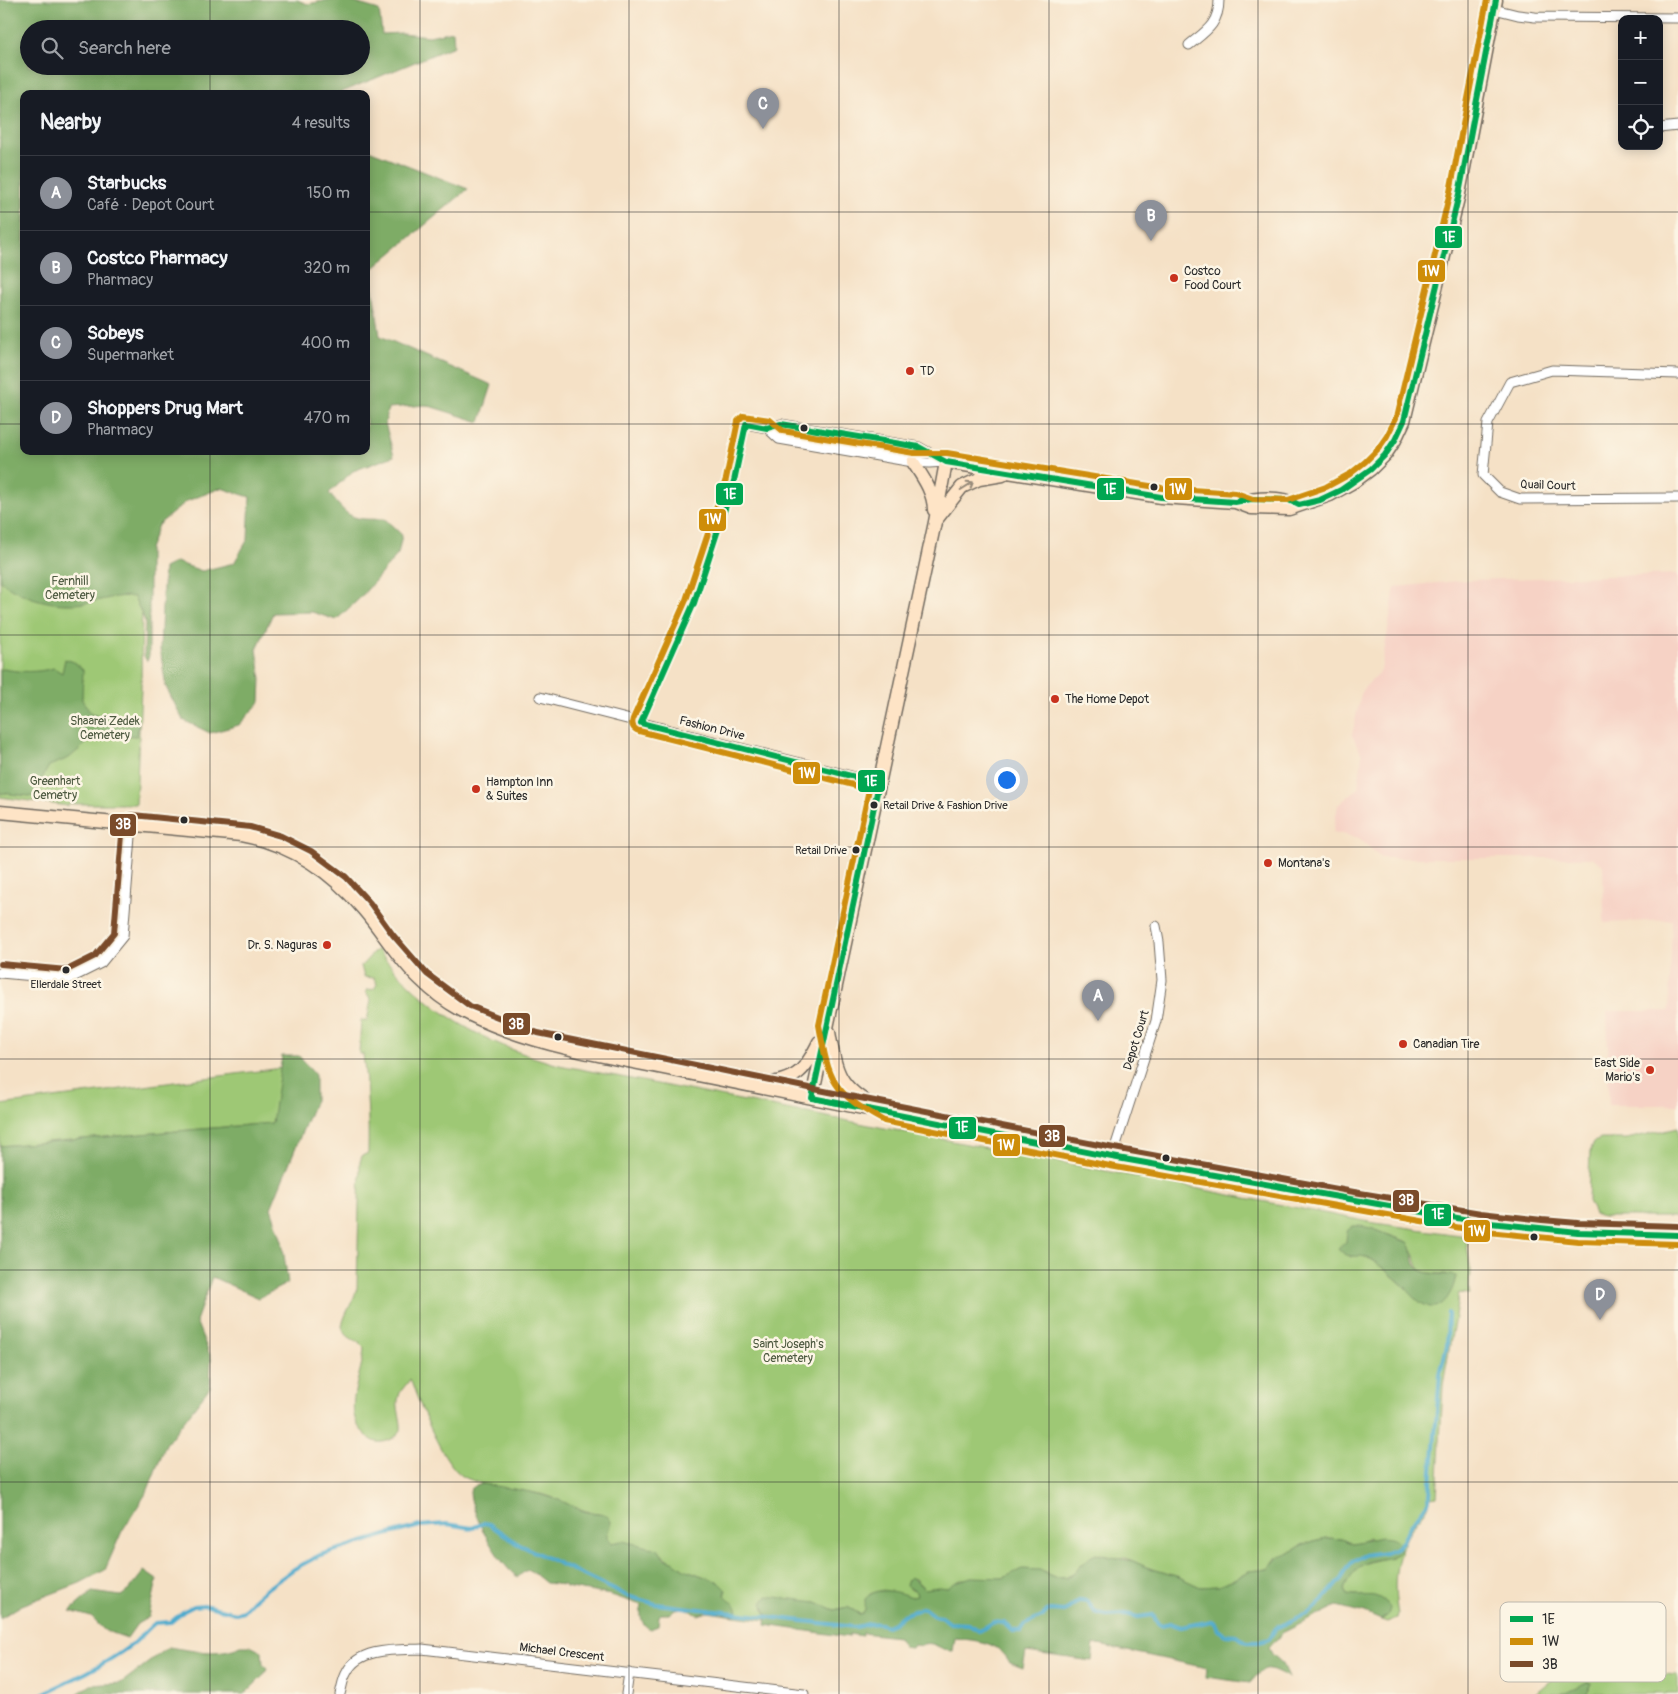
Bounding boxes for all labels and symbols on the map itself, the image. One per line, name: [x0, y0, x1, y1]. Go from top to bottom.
pin: C: [747, 88, 779, 129]
pin: B: [1135, 200, 1167, 241]
line badge: 1E: [1434, 225, 1463, 249]
text: 1E: [1443, 229, 1456, 246]
line badge: 1W: [1417, 259, 1446, 283]
text: 1W: [1422, 263, 1440, 280]
place label: Costco Food Court: [1184, 264, 1241, 293]
marker: Costco Food Court: [1168, 272, 1180, 284]
place label: TD: [920, 364, 935, 379]
marker: TD: [904, 365, 916, 377]
unlabelled marker: [799, 423, 809, 433]
line badge: 1E: [1096, 477, 1125, 501]
line badge: 1W: [1164, 477, 1193, 501]
street label: Quail Court: [1520, 477, 1576, 494]
one-way arrow: [959, 481, 973, 491]
text: 1E: [1104, 481, 1117, 498]
text: 1W: [1169, 481, 1187, 498]
line badge: 1E: [715, 482, 744, 506]
unlabelled marker: [1149, 482, 1159, 492]
text: 1E: [724, 486, 737, 503]
line badge: 1W: [698, 508, 727, 532]
text: 1W: [704, 511, 722, 528]
park label: Fernhill Cemetery: [45, 574, 95, 603]
place label: The Home Depot: [1065, 692, 1149, 707]
marker: The Home Depot: [1049, 693, 1061, 705]
street label: Fashion Drive: [678, 713, 746, 744]
park label: Shaarei Zedek Cemetery: [70, 714, 140, 743]
line badge: 1W: [792, 761, 821, 785]
text: 1W: [798, 765, 816, 782]
your location: [994, 767, 1020, 793]
line badge: 1E: [857, 769, 886, 793]
text: 1E: [865, 773, 878, 790]
park label: Greenhart Cemetry: [30, 774, 81, 803]
place label: Hampton Inn & Suites: [486, 775, 553, 804]
marker: Hampton Inn & Suites: [470, 783, 482, 795]
place label: Retail Drive & Fashion Drive: [883, 799, 1008, 812]
marker: Retail Drive & Fashion Drive: [869, 800, 879, 810]
line badge: 3B: [109, 813, 137, 837]
unlabelled marker: [179, 815, 189, 825]
text: 3B: [115, 816, 131, 833]
place label: Retail Drive: [795, 844, 848, 857]
marker: Retail Drive: [851, 845, 861, 855]
place label: Montana's: [1278, 856, 1330, 871]
marker: Montana's: [1262, 857, 1274, 869]
place label: Dr. S. Naguras: [247, 938, 318, 953]
marker: Dr. S. Naguras: [321, 939, 333, 951]
marker: Ellerdale Street: [61, 965, 71, 975]
place label: Ellerdale Street: [31, 978, 102, 991]
pin: A: [1082, 980, 1114, 1021]
street label: Depot Court: [1120, 1008, 1153, 1072]
line badge: 3B: [502, 1012, 531, 1036]
text: 3B: [508, 1016, 524, 1033]
unlabelled marker: [553, 1032, 563, 1042]
place label: Canadian Tire: [1413, 1037, 1479, 1052]
marker: Canadian Tire: [1397, 1038, 1409, 1050]
place label: East Side Mario's: [1594, 1056, 1641, 1085]
marker: East Side Mario's: [1644, 1064, 1656, 1076]
line badge: 1E: [948, 1116, 977, 1140]
text: 1E: [956, 1119, 969, 1136]
line badge: 3B: [1038, 1124, 1066, 1148]
text: 3B: [1044, 1128, 1060, 1145]
line badge: 1W: [992, 1133, 1021, 1157]
text: 1W: [997, 1137, 1015, 1154]
unlabelled marker: [1161, 1153, 1171, 1163]
line badge: 3B: [1392, 1189, 1420, 1213]
text: 3B: [1398, 1192, 1414, 1209]
line badge: 1E: [1423, 1203, 1452, 1227]
text: 1E: [1432, 1206, 1445, 1223]
line badge: 1W: [1463, 1219, 1491, 1243]
text: 1W: [1468, 1223, 1486, 1240]
unlabelled marker: [1529, 1232, 1539, 1242]
pin: D: [1584, 1279, 1616, 1320]
park label: Saint Joseph's Cemetery: [752, 1337, 824, 1366]
legend: [1500, 1602, 1666, 1682]
text: 1E: [1542, 1611, 1555, 1628]
text: 1W: [1542, 1633, 1559, 1650]
street label: Michael Crescent: [519, 1640, 605, 1665]
text: 3B: [1542, 1656, 1558, 1673]

